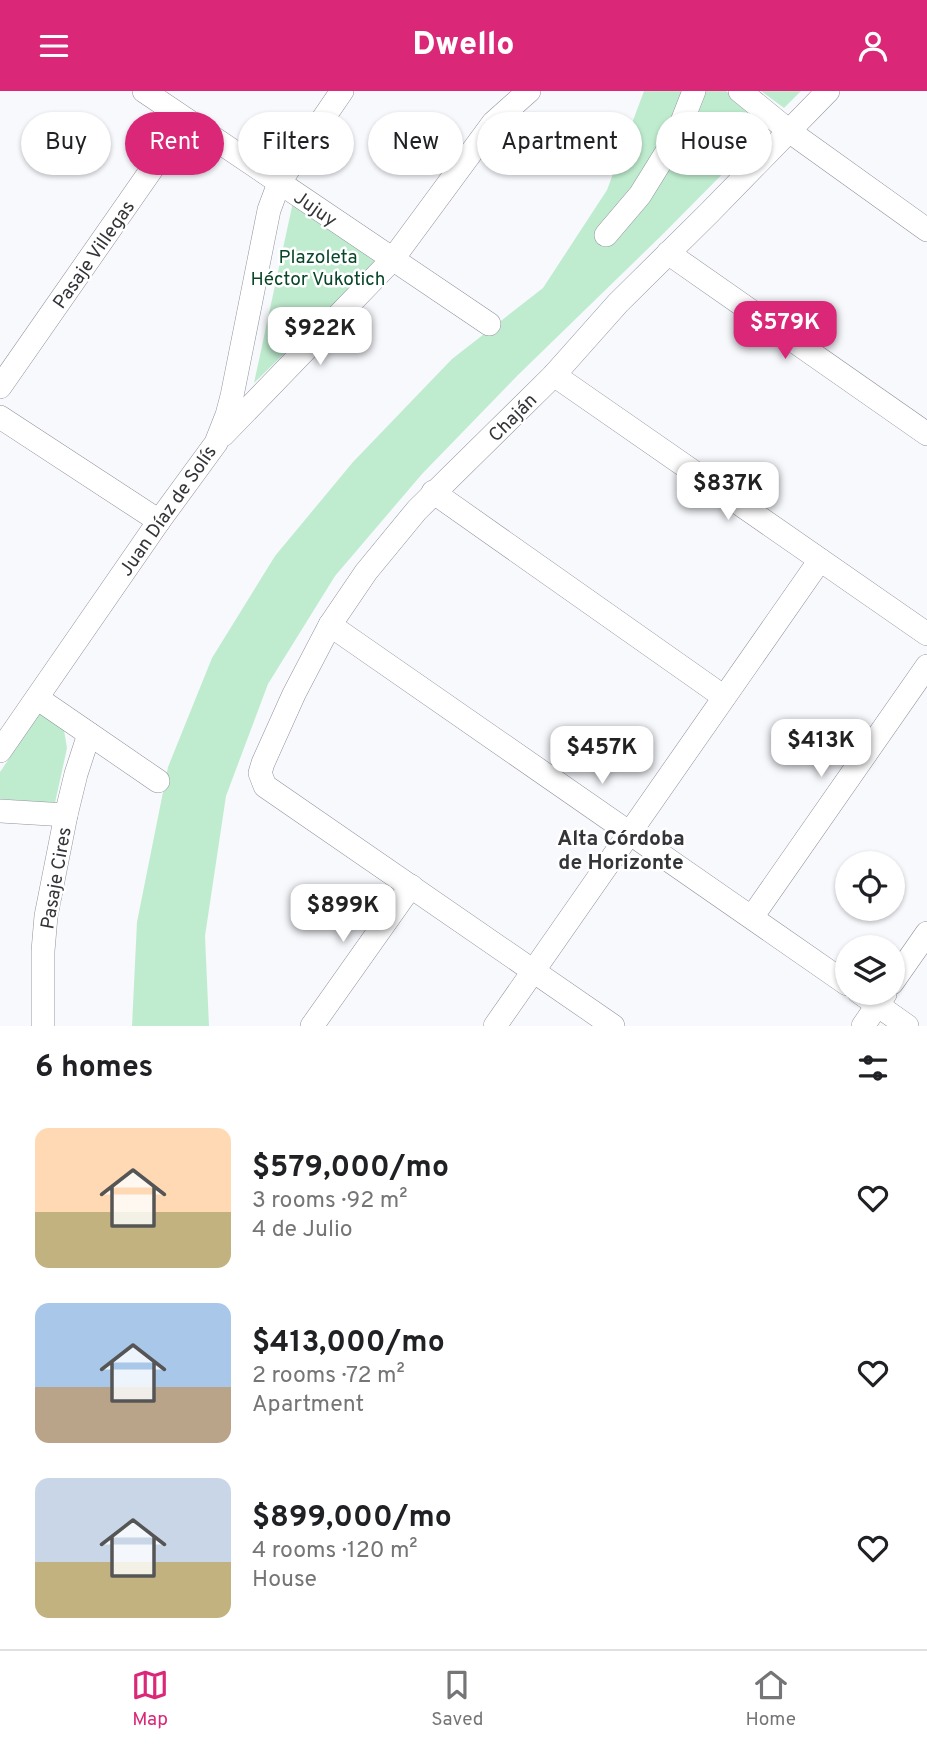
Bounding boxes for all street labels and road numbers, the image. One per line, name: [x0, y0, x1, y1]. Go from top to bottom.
street label: Jujuy: [289, 186, 341, 233]
street label: Pasaje Villegas: [48, 196, 141, 314]
street label: Chaján: [484, 389, 543, 448]
street label: Juan Díaz de Solís: [115, 441, 223, 581]
street label: Pasaje Cires: [36, 825, 78, 931]

